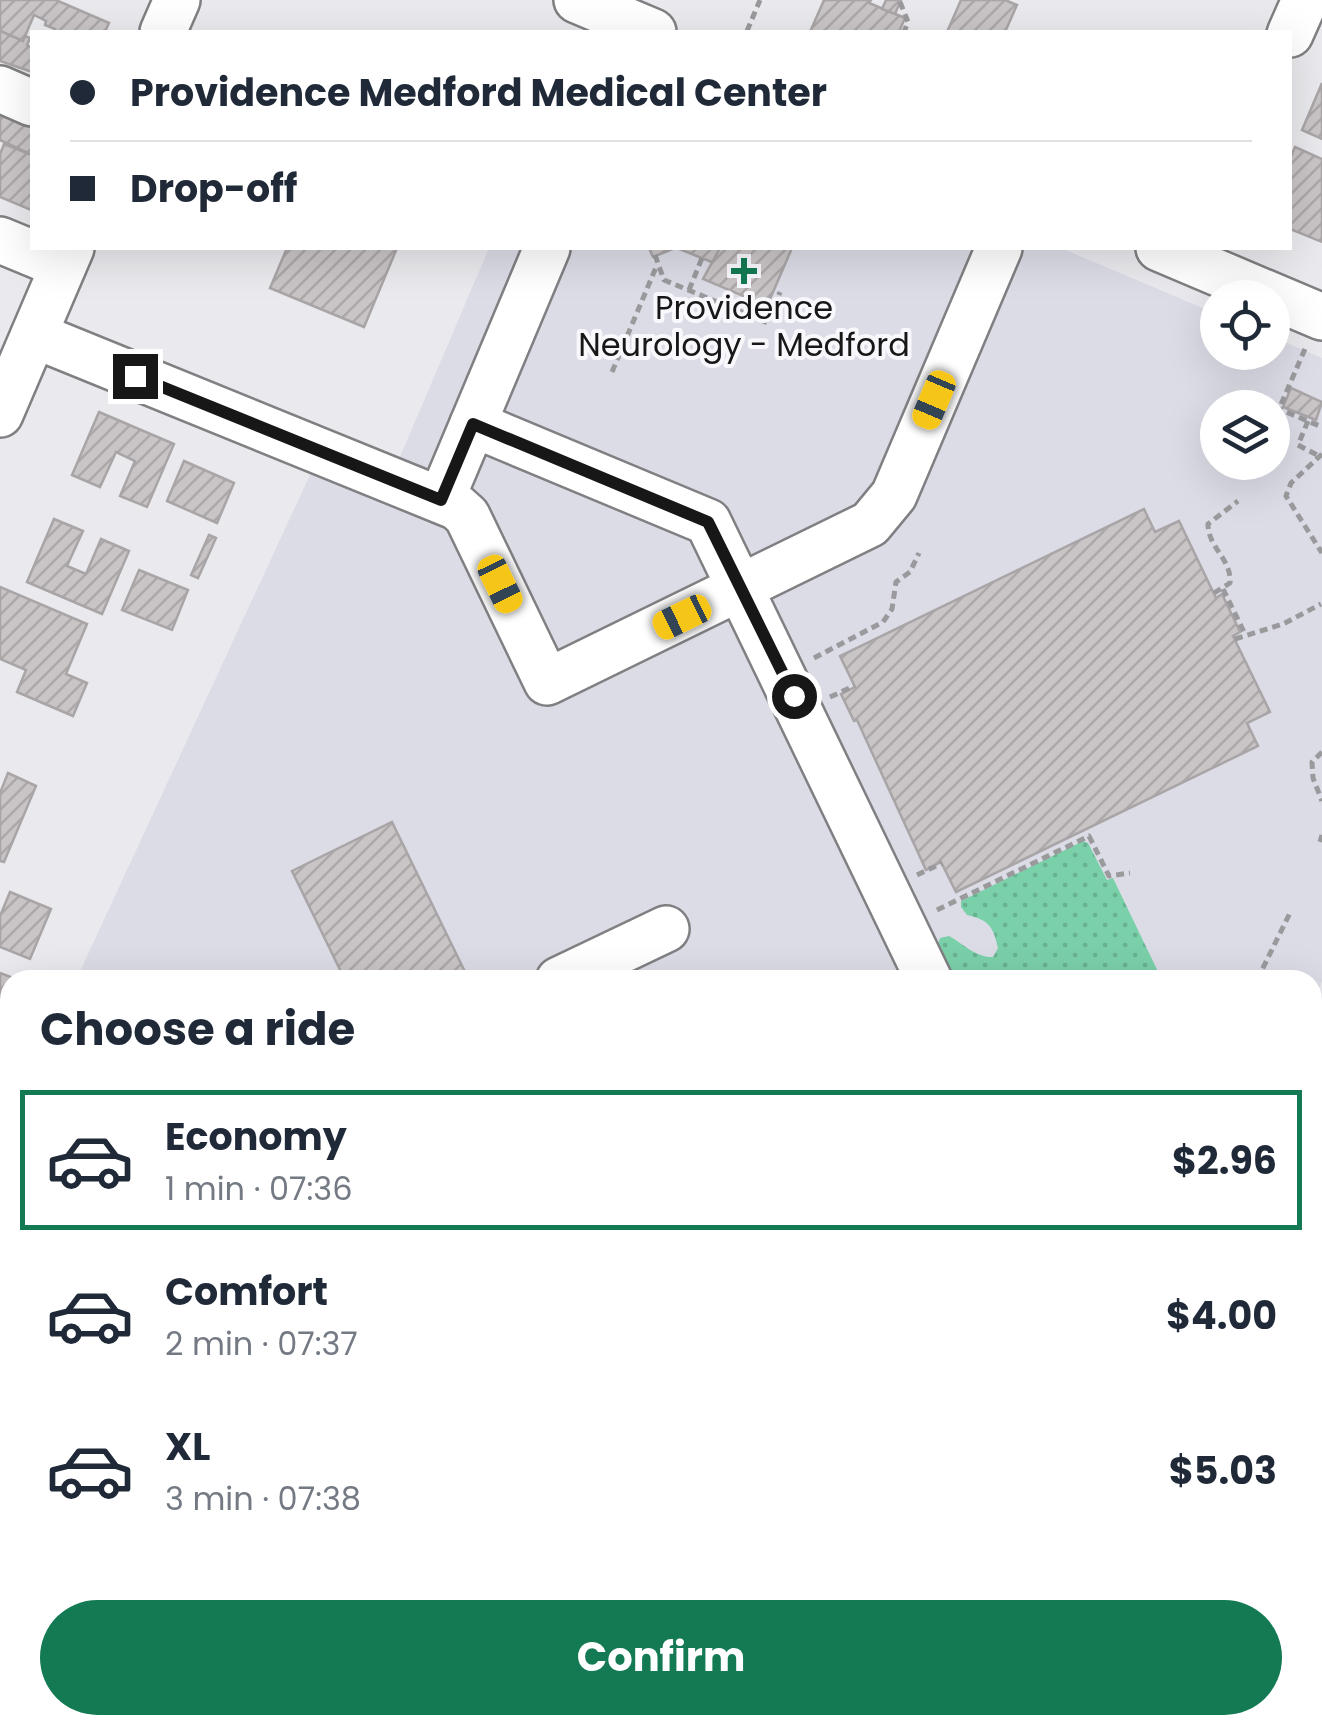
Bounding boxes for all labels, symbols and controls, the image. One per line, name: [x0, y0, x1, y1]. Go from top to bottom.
text: Providence Medford Medical Center: [130, 66, 827, 119]
text: Drop-off: [130, 162, 298, 215]
marker: Providence Neurology - Medford: [731, 258, 757, 284]
map controls: [1200, 280, 1290, 480]
button: locate: [1200, 280, 1290, 370]
place label: Providence Neurology - Medford: [578, 285, 910, 367]
route end: [113, 354, 158, 399]
car: [908, 367, 960, 433]
button: layers: [1200, 390, 1290, 480]
car: [473, 550, 527, 618]
car: [648, 590, 716, 644]
route start: [772, 674, 817, 719]
text: Choose a ride: [40, 998, 355, 1061]
text: Economy: [165, 1110, 347, 1163]
icon: car: [45, 1115, 135, 1205]
text: $2.96: [1172, 1134, 1277, 1187]
text: 1 min · 07:36: [165, 1166, 353, 1211]
text: Comfort: [165, 1265, 328, 1318]
icon: car: [45, 1270, 135, 1360]
text: $4.00: [1166, 1289, 1277, 1342]
text: 2 min · 07:37: [165, 1321, 358, 1366]
text: XL: [165, 1420, 210, 1473]
icon: car: [45, 1425, 135, 1515]
text: $5.03: [1169, 1444, 1277, 1497]
text: 3 min · 07:38: [165, 1476, 361, 1521]
button: Confirm: [40, 1600, 1282, 1715]

